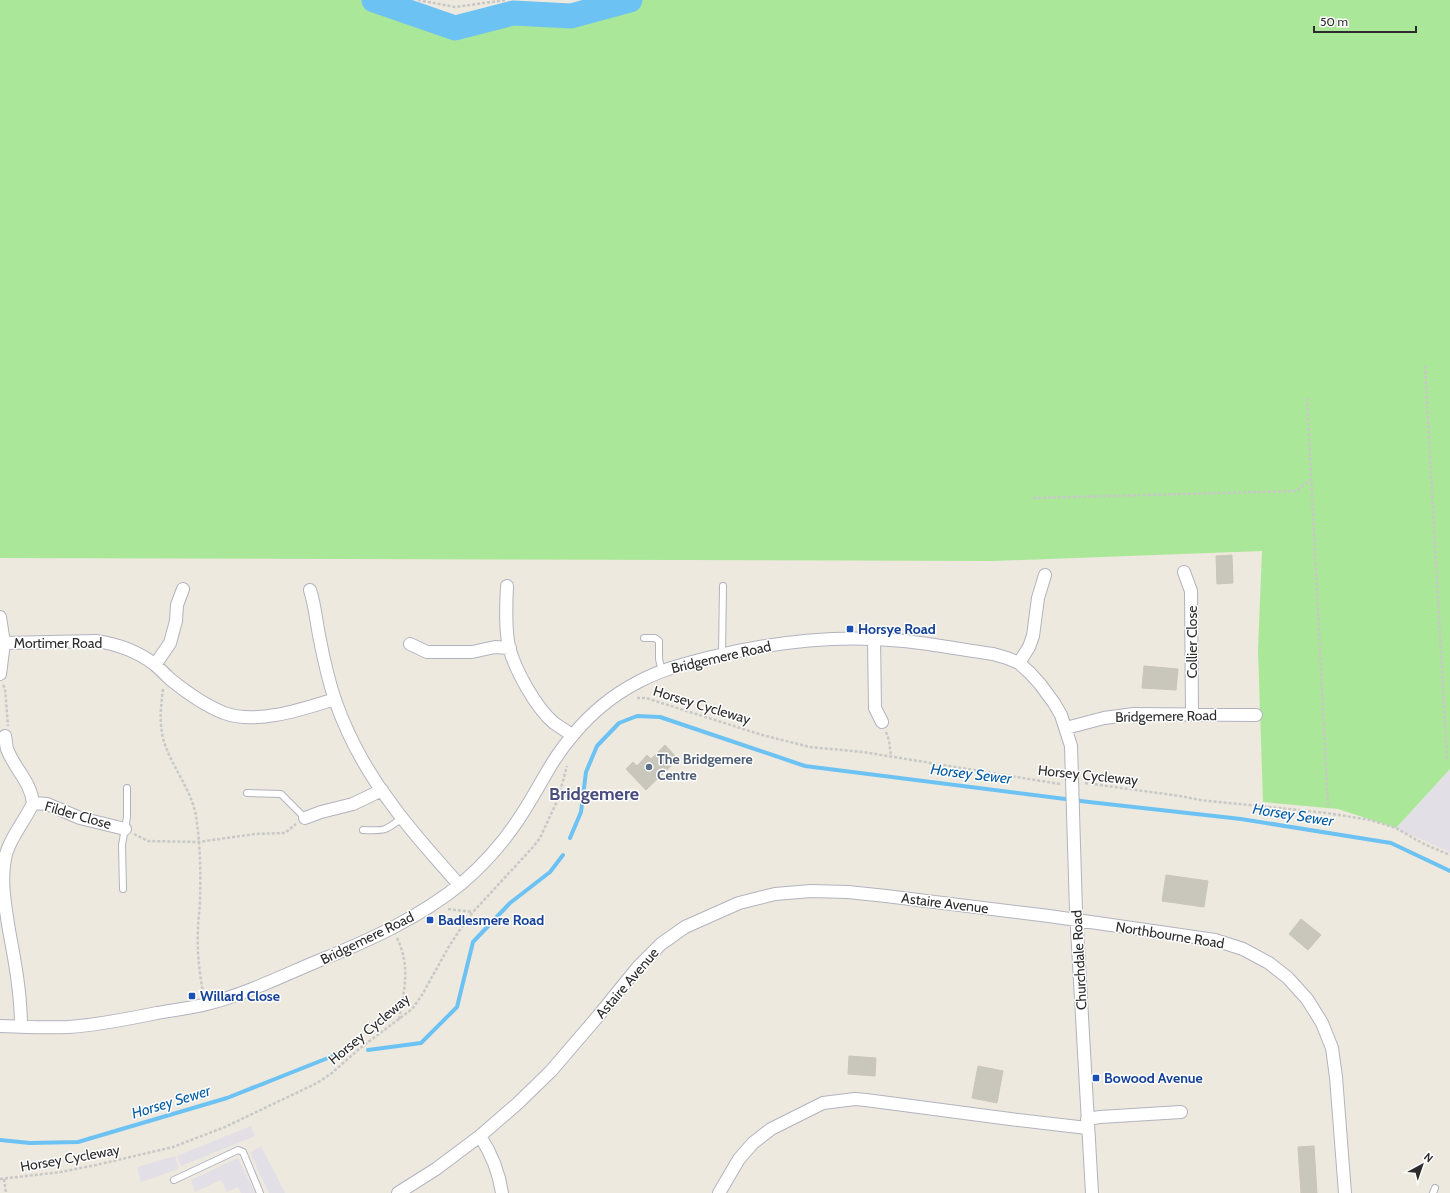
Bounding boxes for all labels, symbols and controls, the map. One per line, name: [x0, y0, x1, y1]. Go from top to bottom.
scale bar: [1314, 8, 1416, 34]
text: 50 m: [1320, 14, 1348, 29]
street label: Collier Close: [1183, 606, 1201, 678]
place label: Horsye Road: [858, 620, 936, 638]
marker: Horsye Road: [845, 624, 855, 634]
street label: Mortimer Road: [14, 634, 102, 652]
street label: Bridgemere Road: [669, 637, 773, 677]
street label: Horsey Cycleway: [651, 682, 753, 728]
street label: Bridgemere Road: [1115, 706, 1217, 726]
place label: The Bridgemere Centre: [657, 750, 753, 784]
water label: Horsey Sewer: [929, 760, 1014, 788]
street label: Horsey Cycleway: [1037, 761, 1139, 789]
marker: The Bridgemere Centre: [644, 762, 654, 772]
district label: Bridgemere: [549, 783, 639, 805]
street label: Filder Close: [43, 797, 113, 833]
water label: Horsey Sewer: [1251, 800, 1336, 830]
street label: Astaire Avenue: [900, 889, 990, 917]
street label: Bridgemere Road: [317, 908, 417, 968]
street label: Churchdale Road: [1067, 910, 1091, 1010]
place label: Badlesmere Road: [438, 911, 544, 929]
marker: Badlesmere Road: [425, 915, 435, 925]
street label: Northbourne Road: [1114, 918, 1226, 952]
street label: Astaire Avenue: [591, 944, 663, 1022]
place label: Willard Close: [200, 987, 280, 1005]
street label: Horsey Cycleway: [325, 990, 413, 1068]
marker: Willard Close: [187, 991, 197, 1001]
place label: Bowood Avenue: [1104, 1069, 1203, 1087]
marker: Bowood Avenue: [1091, 1073, 1101, 1083]
water label: Horsey Sewer: [129, 1081, 214, 1123]
street label: Horsey Cycleway: [19, 1140, 121, 1176]
north arrow: [1402, 1145, 1442, 1185]
text: N: [1421, 1149, 1436, 1165]

